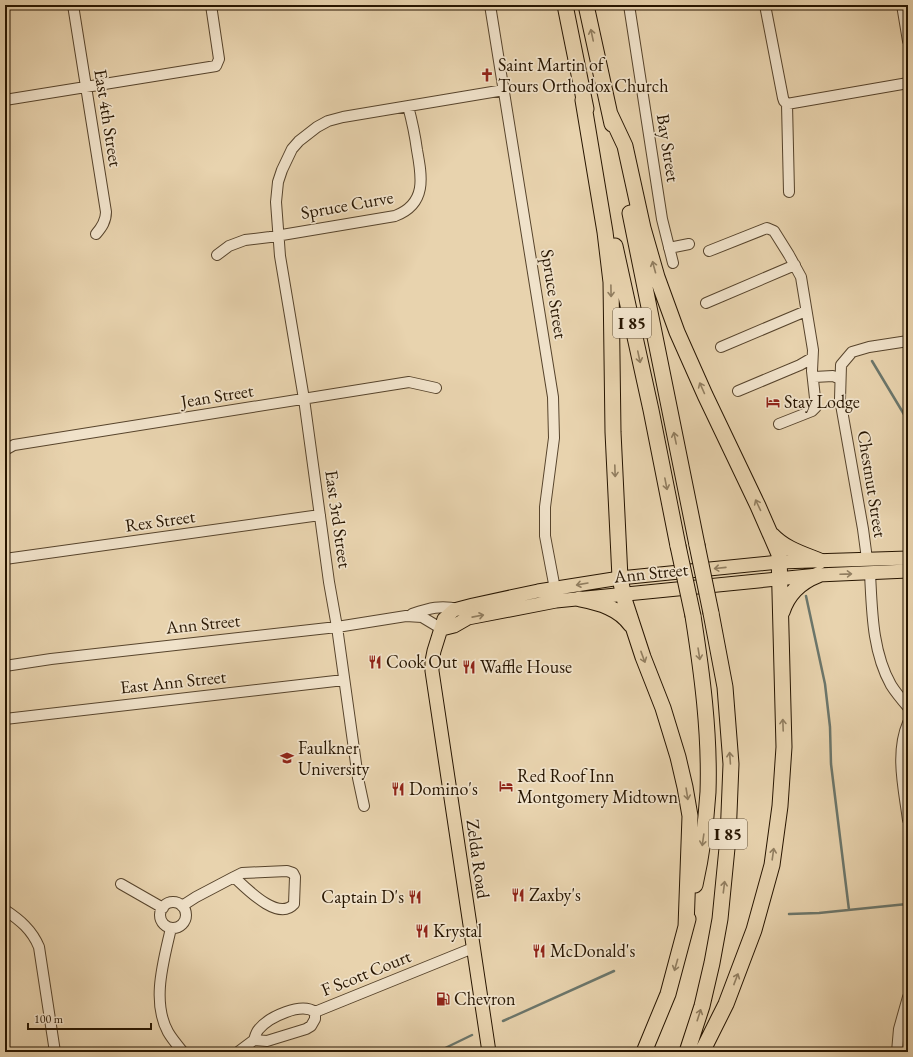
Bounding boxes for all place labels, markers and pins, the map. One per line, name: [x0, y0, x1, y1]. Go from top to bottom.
place label: Saint Martin of Tours Orthodox Church: [498, 53, 668, 97]
church icon: Saint Martin of Tours Orthodox Church: [479, 67, 495, 83]
place label: Stay Lodge: [784, 390, 860, 413]
hotel icon: Stay Lodge: [765, 394, 781, 410]
place label: Cook Out: [386, 650, 458, 673]
restaurant icon: Cook Out: [367, 654, 383, 670]
place label: Waffle House: [480, 655, 572, 678]
restaurant icon: Waffle House: [461, 659, 477, 675]
place label: Faulkner University: [298, 736, 370, 780]
school or university icon: Faulkner University: [279, 750, 295, 766]
place label: Red Roof Inn Montgomery Midtown: [517, 764, 679, 808]
place label: Domino's: [409, 777, 478, 800]
hotel icon: Red Roof Inn Montgomery Midtown: [498, 778, 514, 794]
restaurant icon: Domino's: [390, 781, 406, 797]
place label: Zaxby's: [529, 883, 581, 906]
place label: Captain D's: [321, 885, 404, 908]
restaurant icon: Zaxby's: [510, 887, 526, 903]
restaurant icon: Captain D's: [407, 889, 423, 905]
place label: Krystal: [433, 919, 482, 942]
restaurant icon: Krystal: [414, 923, 430, 939]
place label: McDonald's: [550, 939, 635, 962]
restaurant icon: McDonald's: [531, 943, 547, 959]
place label: Chevron: [454, 987, 516, 1010]
fuel station icon: Chevron: [435, 991, 451, 1007]

